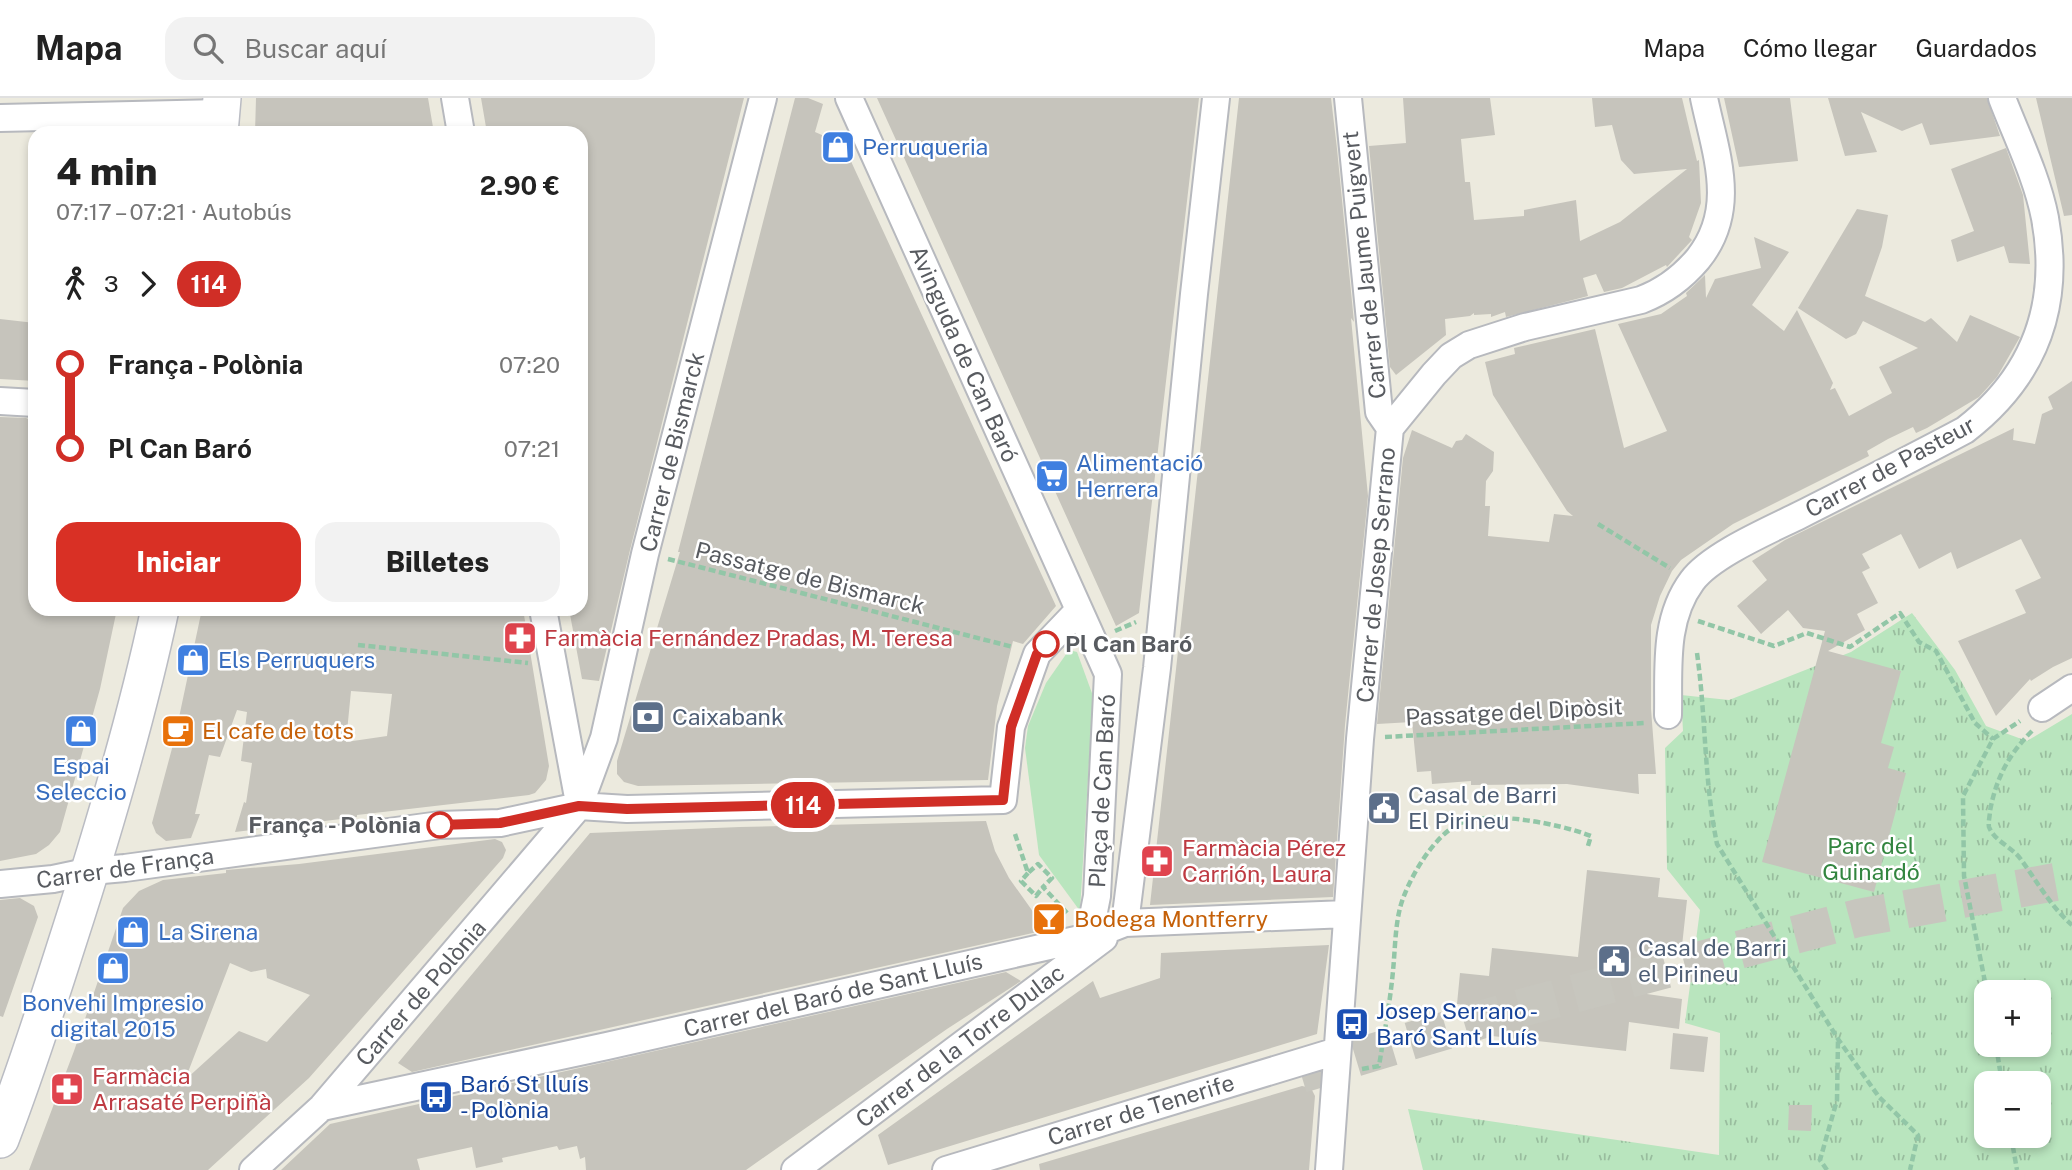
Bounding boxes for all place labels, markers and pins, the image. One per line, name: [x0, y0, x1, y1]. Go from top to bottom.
shop icon: Perruqueria: [819, 128, 857, 166]
place label: Perruqueria: [862, 133, 988, 160]
place label: Alimentació Herrera: [1076, 449, 1203, 502]
supermarket icon: Alimentació Herrera: [1033, 457, 1071, 495]
pharmacy icon: Farmàcia Fernández Pradas, M. Teresa: [501, 619, 539, 657]
place label: Farmàcia Fernández Pradas, M. Teresa: [544, 624, 953, 651]
place label: Pl Can Baró: [1065, 630, 1192, 657]
marker: Pl Can Baró: [1033, 631, 1059, 657]
shop icon: Els Perruquers: [174, 641, 212, 679]
place label: Els Perruquers: [218, 646, 375, 673]
bank icon: Caixabank: [629, 698, 667, 736]
place label: Caixabank: [672, 703, 784, 730]
shop icon: Espai Seleccio: [62, 712, 100, 750]
cafe icon: El cafe de tots: [159, 712, 197, 750]
place label: El cafe de tots: [202, 717, 354, 744]
place label: Espai Seleccio: [35, 752, 127, 805]
place label: Casal de Barri El Pirineu: [1408, 781, 1557, 834]
public building icon: Casal de Barri El Pirineu: [1365, 789, 1403, 827]
place label: França - Polònia: [248, 811, 421, 838]
marker: França - Polònia: [427, 812, 453, 838]
place label: Farmàcia Pérez Carrión, Laura: [1182, 834, 1346, 887]
pharmacy icon: Farmàcia Pérez Carrión, Laura: [1138, 842, 1176, 880]
bar icon: Bodega Montferry: [1030, 900, 1068, 938]
place label: Bodega Montferry: [1074, 905, 1268, 932]
shop icon: La Sirena: [114, 913, 152, 951]
place label: La Sirena: [158, 918, 258, 945]
place label: Casal de Barri el Pirineu: [1638, 934, 1787, 987]
public building icon: Casal de Barri el Pirineu: [1595, 942, 1633, 980]
shop icon: Bonvehi Impresio digital 2015: [94, 949, 132, 987]
place label: Bonvehi Impresio digital 2015: [22, 989, 204, 1042]
place label: Josep Serrano - Baró Sant Lluís: [1376, 997, 1538, 1050]
bus stop icon: Josep Serrano - Baró Sant Lluís: [1333, 1005, 1371, 1043]
place label: Farmàcia Arrasaté Perpiñà: [92, 1062, 271, 1115]
pharmacy icon: Farmàcia Arrasaté Perpiñà: [48, 1070, 86, 1108]
place label: Baró St lluís - Polònia: [460, 1070, 589, 1123]
bus stop icon: Baró St lluís - Polònia: [417, 1078, 455, 1116]

